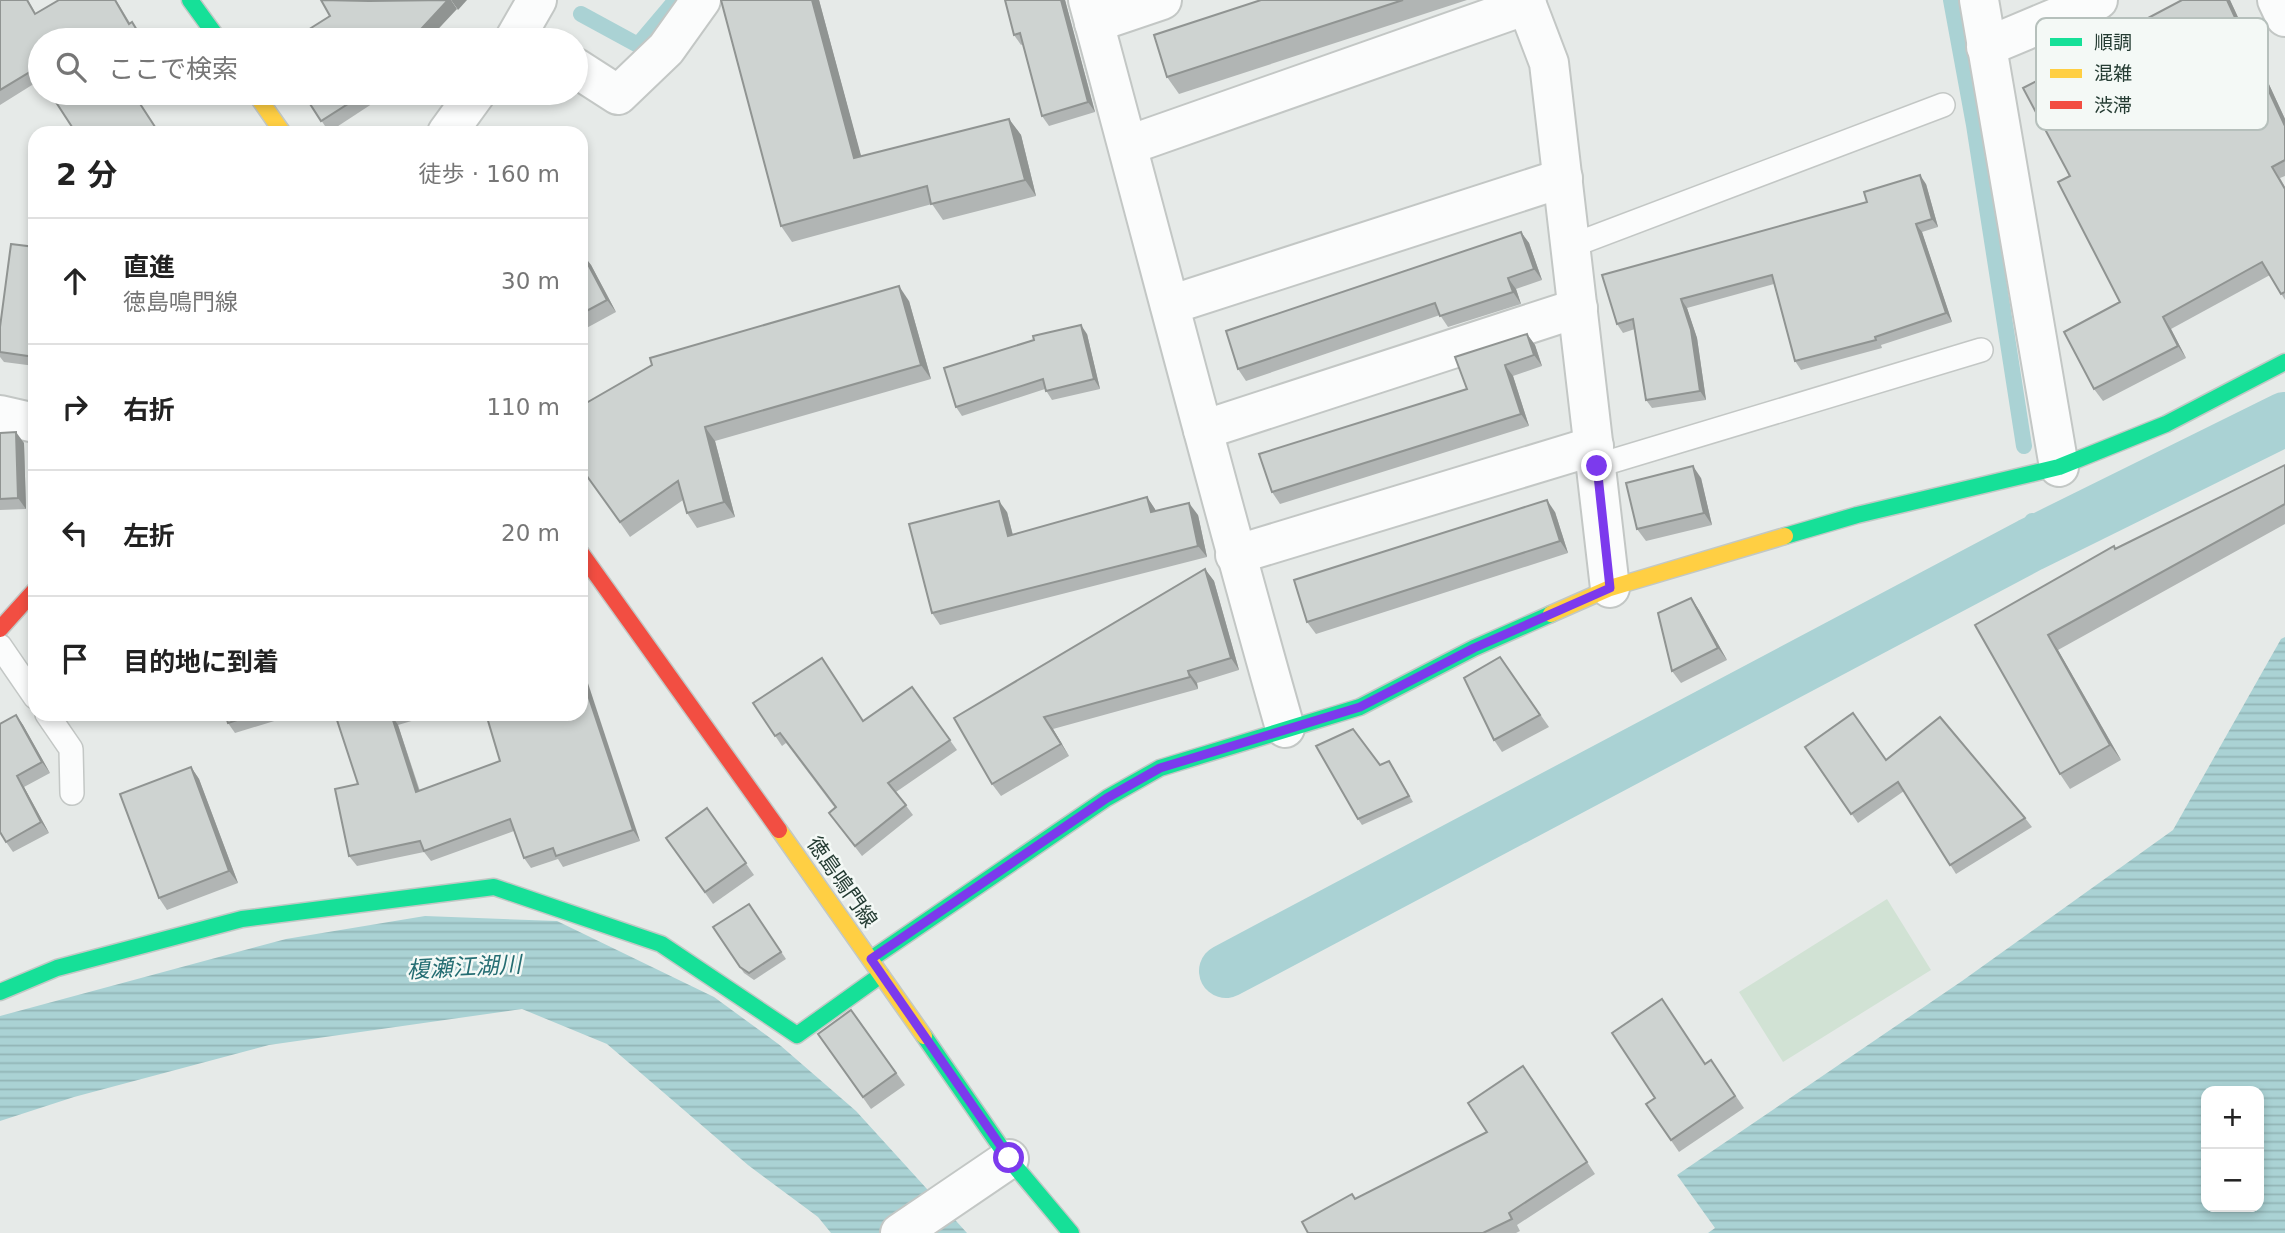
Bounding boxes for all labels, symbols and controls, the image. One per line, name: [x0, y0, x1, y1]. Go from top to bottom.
legend: [2036, 18, 2268, 130]
search box: [28, 28, 588, 105]
text: 順調: [2094, 31, 2132, 53]
icon: search: [52, 48, 90, 86]
text: ここで検索: [108, 54, 238, 84]
text: 混雑: [2094, 62, 2132, 84]
text: 渋滞: [2094, 94, 2132, 116]
text: 2 分: [56, 157, 117, 192]
text: 徒歩 · 160 m: [418, 161, 560, 187]
text: 直進: [123, 252, 175, 282]
icon: ahead: [56, 262, 94, 300]
text: 30 m: [501, 268, 560, 294]
text: 徳島鳴門線: [123, 289, 238, 315]
icon: right: [56, 388, 94, 426]
text: 110 m: [486, 394, 560, 420]
text: 右折: [123, 395, 175, 425]
route end: [1581, 450, 1612, 481]
icon: left: [56, 514, 94, 552]
text: 20 m: [501, 520, 560, 546]
text: 左折: [123, 521, 175, 551]
icon: arrive: [56, 640, 94, 678]
text: 目的地に到着: [123, 647, 279, 677]
street label: 徳島鳴門線: [802, 832, 882, 932]
water label: 榎瀬江湖川: [406, 951, 525, 983]
map controls: [2201, 1086, 2264, 1212]
button: +: [2201, 1086, 2264, 1149]
route start: [993, 1142, 1024, 1173]
button: −: [2201, 1149, 2264, 1212]

